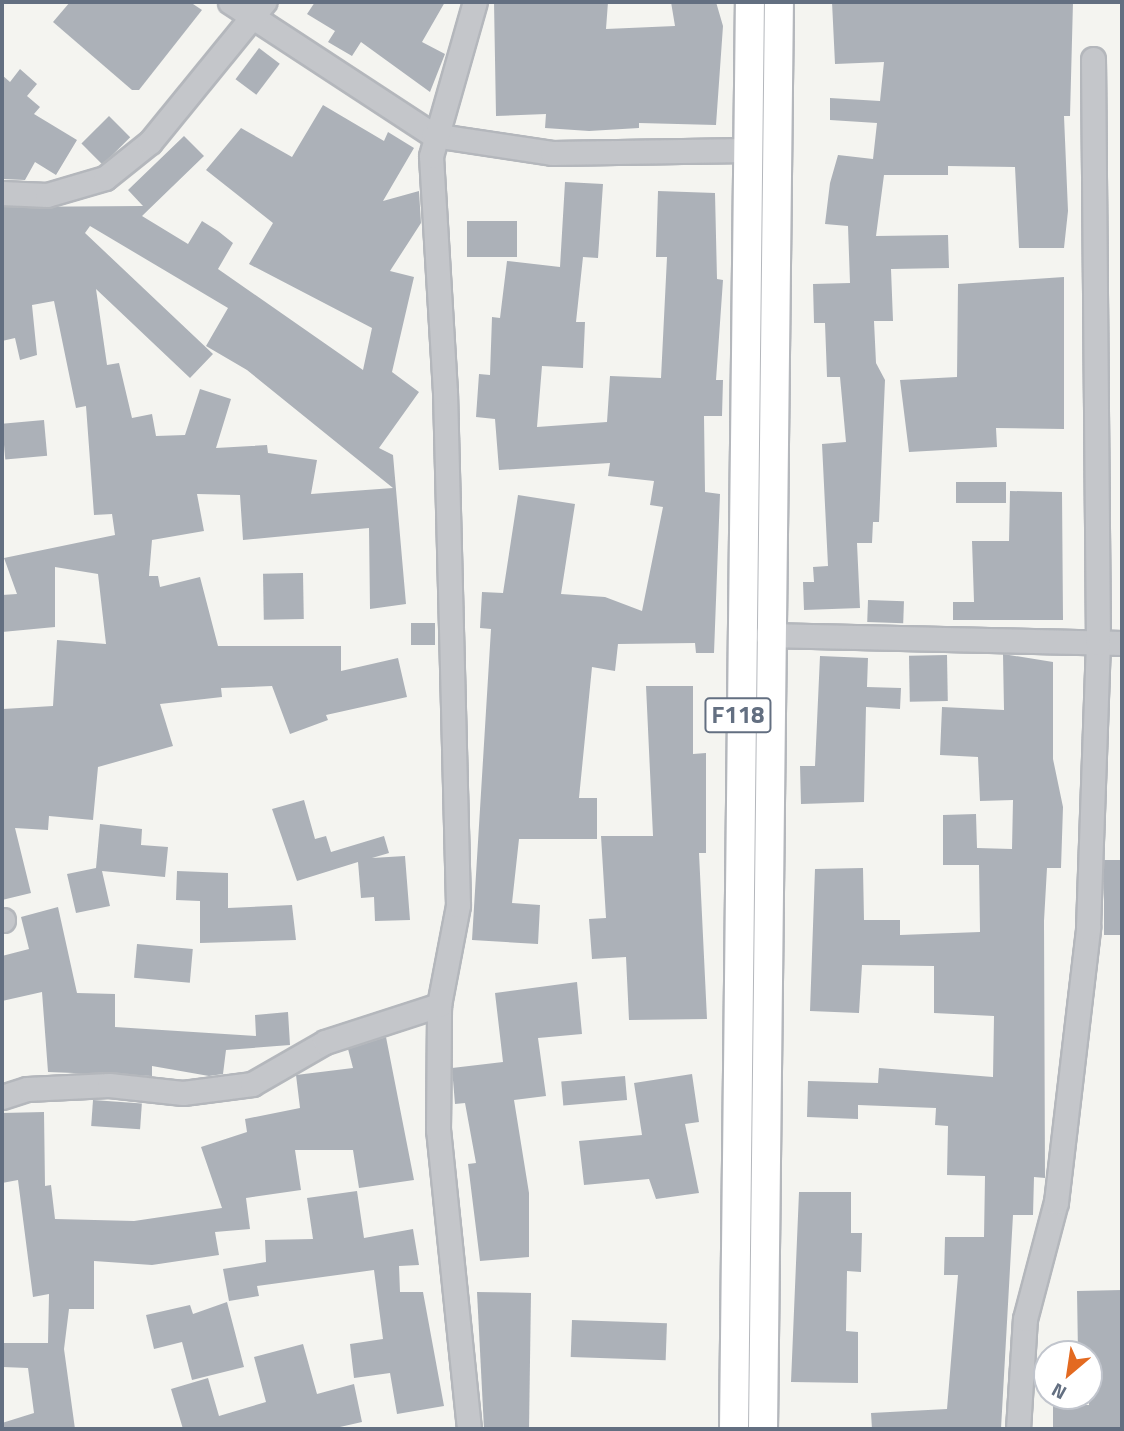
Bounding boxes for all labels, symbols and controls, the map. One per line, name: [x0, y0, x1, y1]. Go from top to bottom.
road number: F118: [703, 694, 773, 736]
north arrow: [1033, 1340, 1103, 1410]
text: N: [1046, 1376, 1071, 1408]

